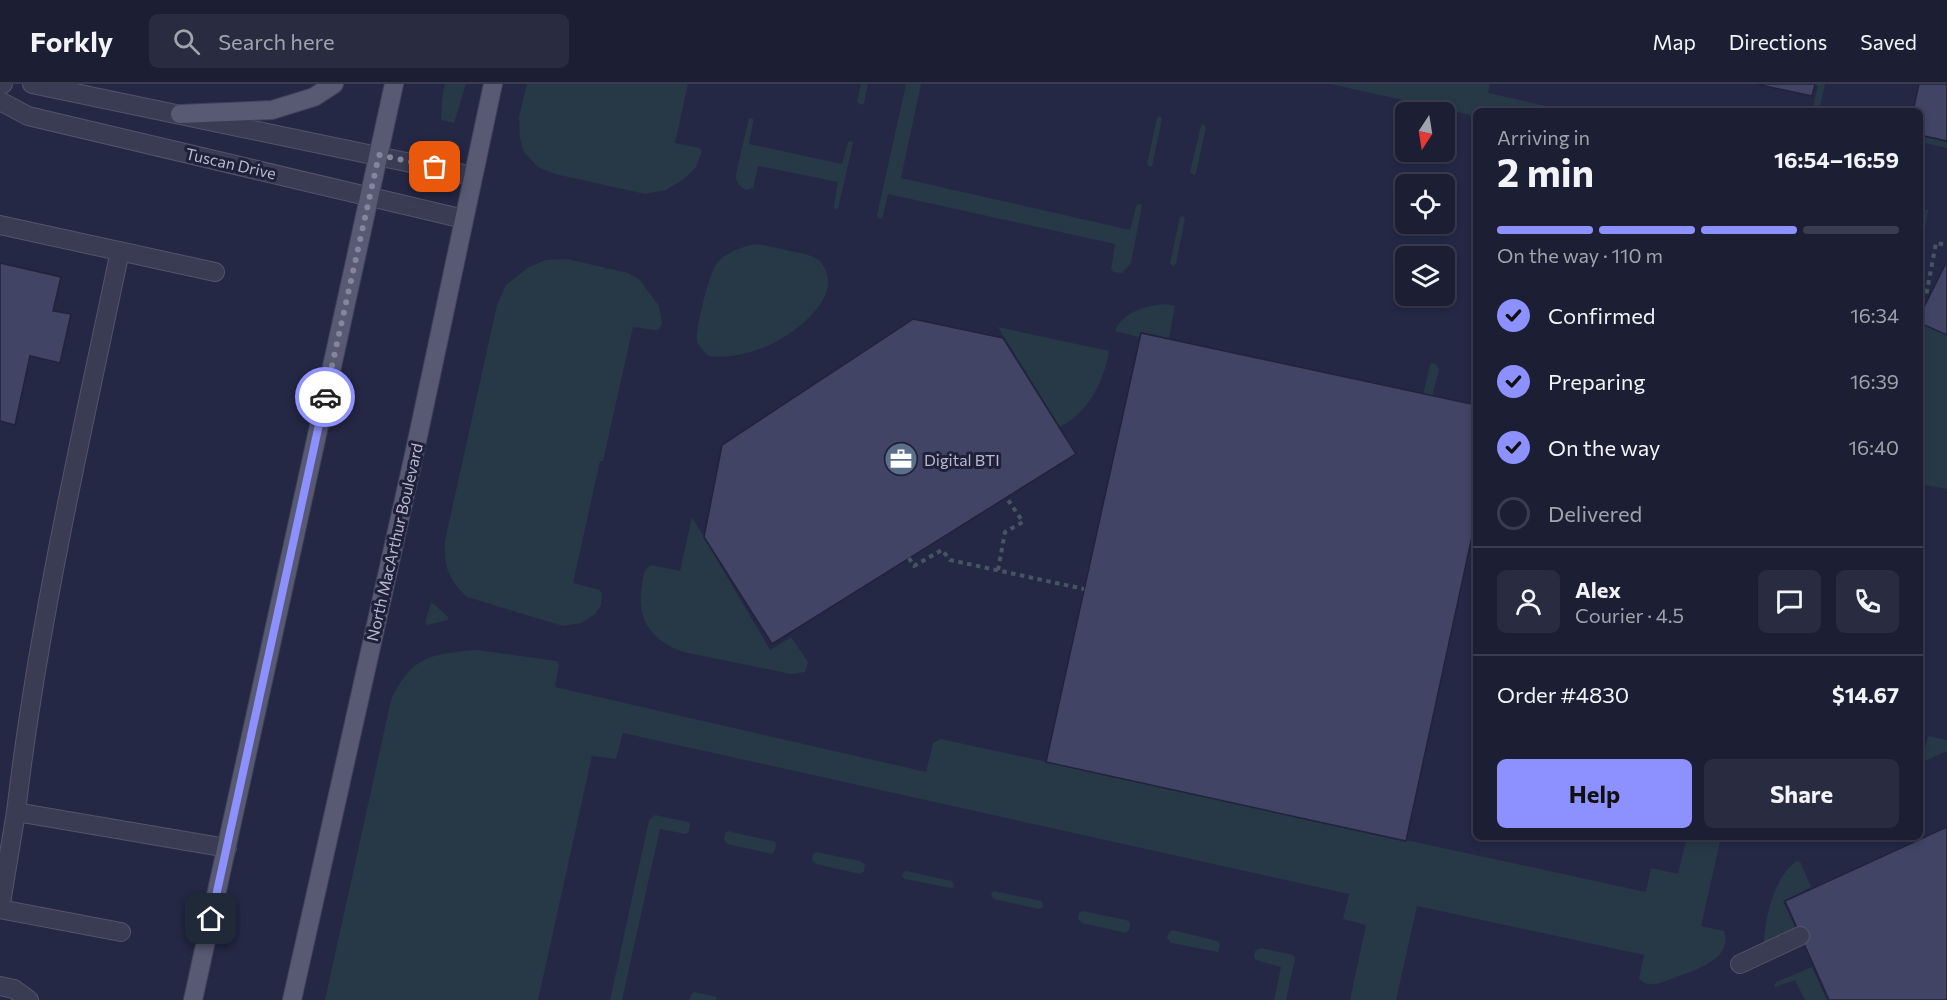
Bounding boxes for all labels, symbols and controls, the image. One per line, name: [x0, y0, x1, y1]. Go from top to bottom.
search box: [149, 14, 569, 68]
text: Forkly: [30, 24, 113, 58]
icon: search: [170, 25, 203, 58]
text: Search here: [218, 28, 335, 55]
text: Map: [1653, 29, 1696, 54]
text: Directions: [1729, 29, 1827, 54]
text: Saved: [1860, 29, 1917, 54]
north arrow: [1395, 102, 1455, 162]
map controls: [1395, 102, 1455, 306]
text: Arriving in: [1497, 125, 1590, 149]
pin: [409, 141, 460, 192]
street label: Tuscan Drive: [184, 143, 278, 183]
text: 16:54–16:59: [1774, 146, 1899, 173]
text: 2 min: [1497, 147, 1594, 195]
icon: bag: [418, 150, 451, 183]
button: locate: [1395, 174, 1455, 234]
text: On the way · 110 m: [1497, 243, 1663, 267]
button: layers: [1395, 246, 1455, 306]
icon: check: [1497, 299, 1530, 332]
text: Confirmed: [1548, 302, 1655, 329]
text: 16:34: [1850, 303, 1899, 327]
icon: check: [1497, 365, 1530, 398]
courier: [295, 367, 355, 427]
text: Preparing: [1548, 368, 1645, 395]
text: 16:39: [1850, 369, 1899, 393]
icon: car: [309, 381, 342, 414]
icon: check: [1497, 431, 1530, 464]
text: On the way: [1548, 434, 1660, 461]
text: 16:40: [1849, 435, 1899, 459]
street label: North MacArthur Boulevard: [362, 441, 426, 643]
office icon: Digital BTI: [883, 441, 919, 477]
place label: Digital BTI: [924, 450, 1000, 469]
text: Delivered: [1548, 500, 1642, 527]
button: person: [1497, 570, 1560, 633]
button: chat: [1758, 570, 1821, 633]
button: phone: [1836, 570, 1899, 633]
text: Alex: [1575, 576, 1621, 603]
text: Courier · 4.5: [1575, 603, 1684, 627]
text: Order #4830: [1497, 681, 1629, 708]
text: $14.67: [1832, 681, 1899, 708]
button: Help: [1497, 759, 1692, 828]
button: Share: [1704, 759, 1899, 828]
pin: [185, 893, 236, 944]
icon: home: [194, 902, 227, 935]

